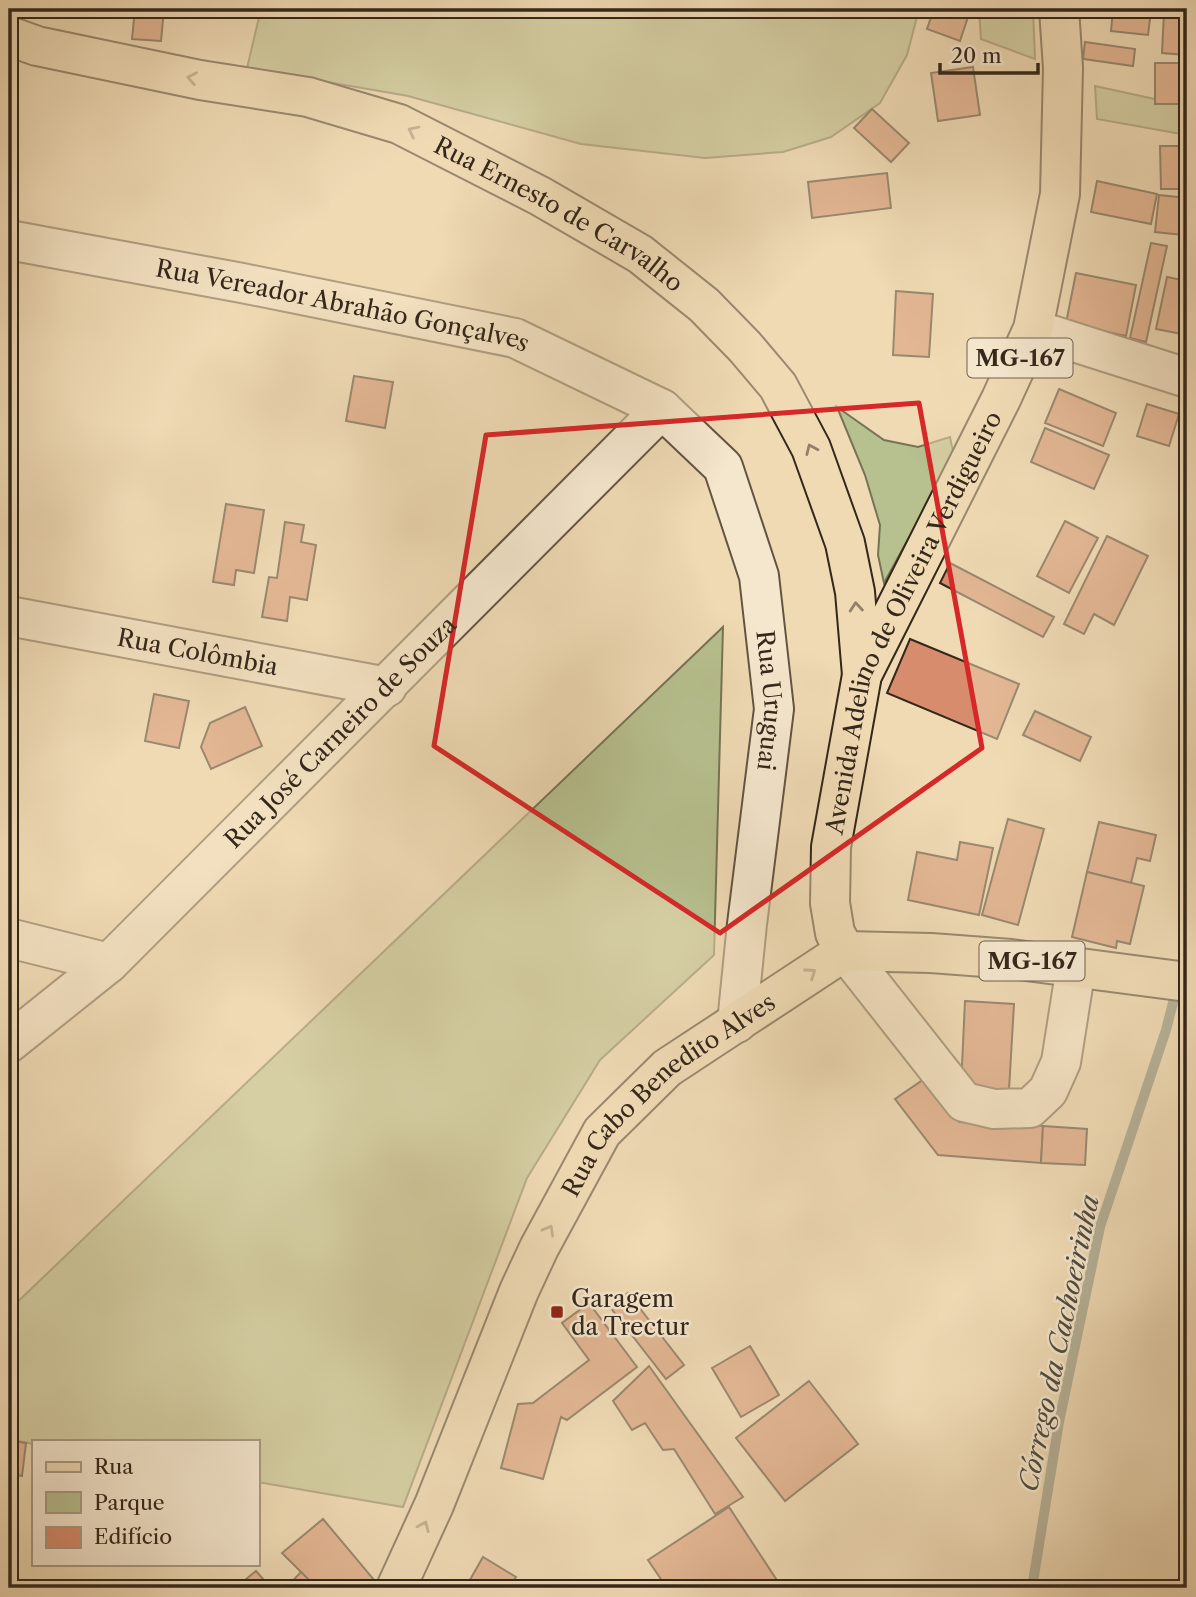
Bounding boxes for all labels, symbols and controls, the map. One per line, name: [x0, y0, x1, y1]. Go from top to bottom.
scale bar: [940, 32, 1038, 76]
text: 20 m: [951, 43, 1002, 68]
one-way arrow: [186, 72, 198, 87]
one-way arrow: [408, 126, 420, 139]
street label: Rua Ernesto de Carvalho: [429, 130, 689, 297]
street label: Rua Vereador Abrahão Gonçalves: [154, 253, 535, 358]
road number: MG-167: [968, 338, 1072, 378]
street label: Avenida Adelino de Oliveira Verdigueiro: [819, 406, 1007, 838]
one-way arrow: [805, 444, 819, 457]
one-way arrow: [849, 601, 864, 612]
street label: Rua José Carneiro de Souza: [218, 609, 462, 854]
street label: Rua Colômbia: [115, 622, 281, 681]
street label: Rua Uruguai: [751, 629, 788, 773]
road number: MG-167: [979, 942, 1084, 980]
one-way arrow: [803, 969, 816, 981]
street label: Rua Cabo Benedito Alves: [555, 987, 780, 1201]
water label: Córrego da Cachoeirinha: [1012, 1191, 1106, 1494]
one-way arrow: [540, 1224, 554, 1237]
place label: Garagem da Trectur: [571, 1284, 689, 1341]
marker: Garagem da Trectur: [549, 1304, 565, 1320]
legend: [32, 1440, 259, 1566]
text: Rua: [94, 1454, 134, 1479]
text: Parque: [94, 1490, 165, 1515]
one-way arrow: [416, 1521, 430, 1533]
text: Edifício: [94, 1524, 172, 1549]

